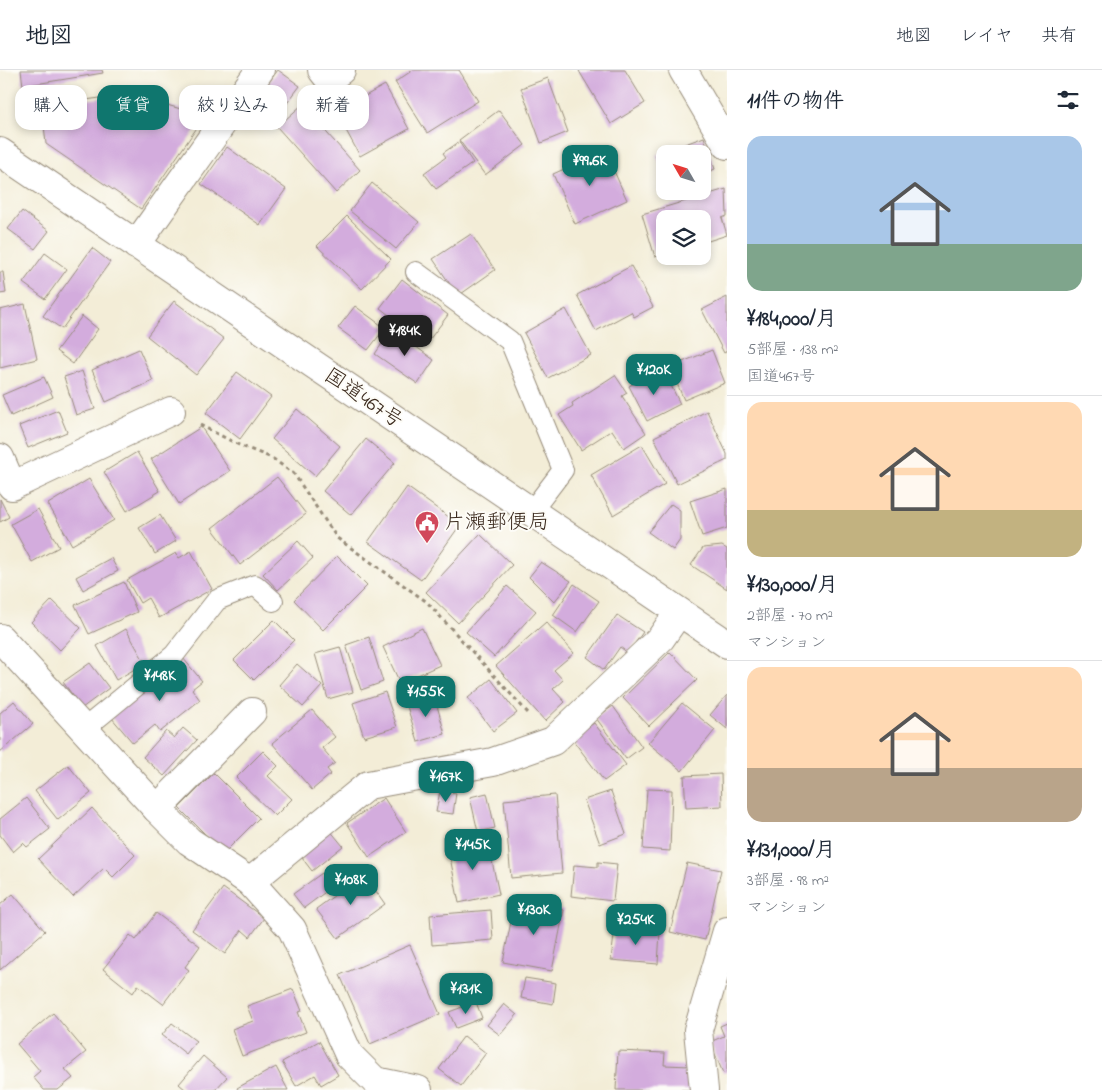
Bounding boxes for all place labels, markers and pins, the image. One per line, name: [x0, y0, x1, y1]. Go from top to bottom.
pin: ¥99.6K: [549, 144, 631, 187]
pin: ¥184K: [370, 314, 440, 357]
pin: ¥120K: [619, 354, 689, 396]
place label: 片瀬郵便局: [444, 508, 549, 538]
public building icon: 片瀬郵便局: [414, 510, 440, 544]
pin: ¥148K: [125, 660, 195, 702]
pin: ¥155K: [391, 676, 461, 718]
pin: ¥167K: [411, 760, 481, 803]
pin: ¥145K: [438, 828, 508, 871]
pin: ¥108K: [316, 864, 386, 906]
pin: ¥130K: [499, 894, 569, 936]
pin: ¥254K: [601, 904, 671, 946]
pin: ¥131K: [431, 972, 501, 1015]

